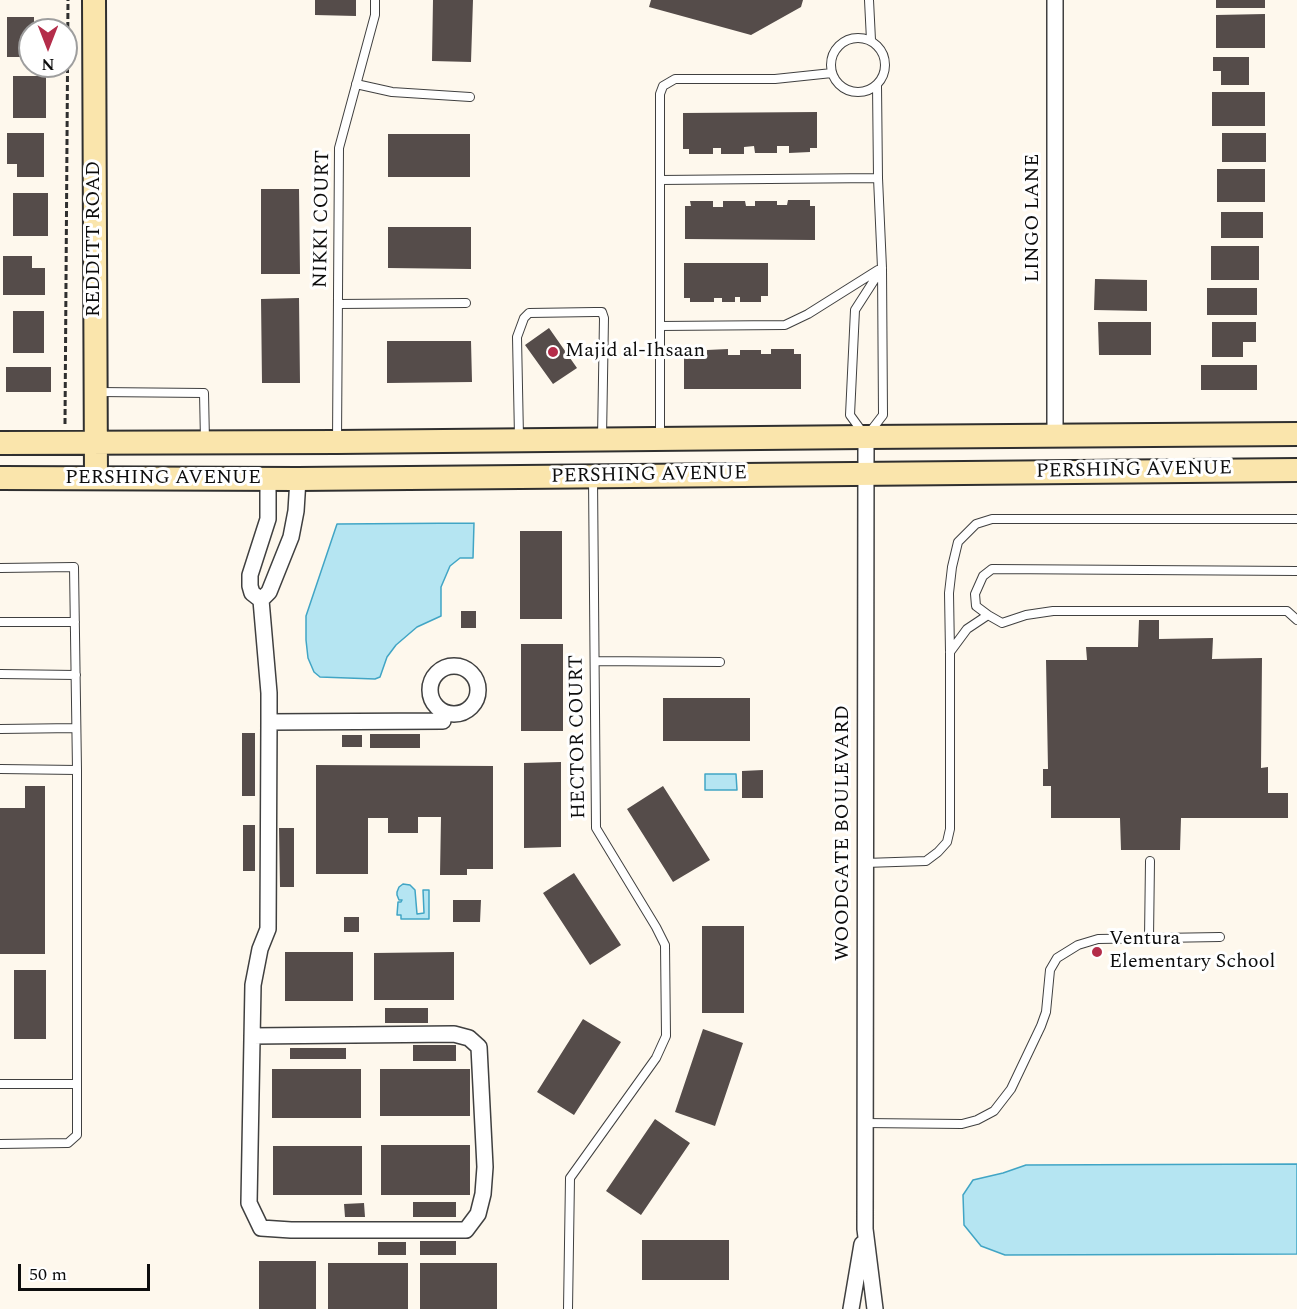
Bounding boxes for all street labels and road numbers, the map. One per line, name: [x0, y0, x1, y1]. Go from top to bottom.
street label: NIKKI COURT: [310, 150, 336, 288]
street label: LINGO LANE: [1022, 154, 1046, 282]
street label: REDDITT ROAD: [83, 161, 107, 317]
street label: PERSHING AVENUE: [1036, 457, 1232, 485]
street label: PERSHING AVENUE: [551, 462, 747, 490]
street label: PERSHING AVENUE: [65, 467, 261, 491]
street label: HECTOR COURT: [566, 655, 592, 819]
street label: WOODGATE BOULEVARD: [832, 705, 856, 961]

